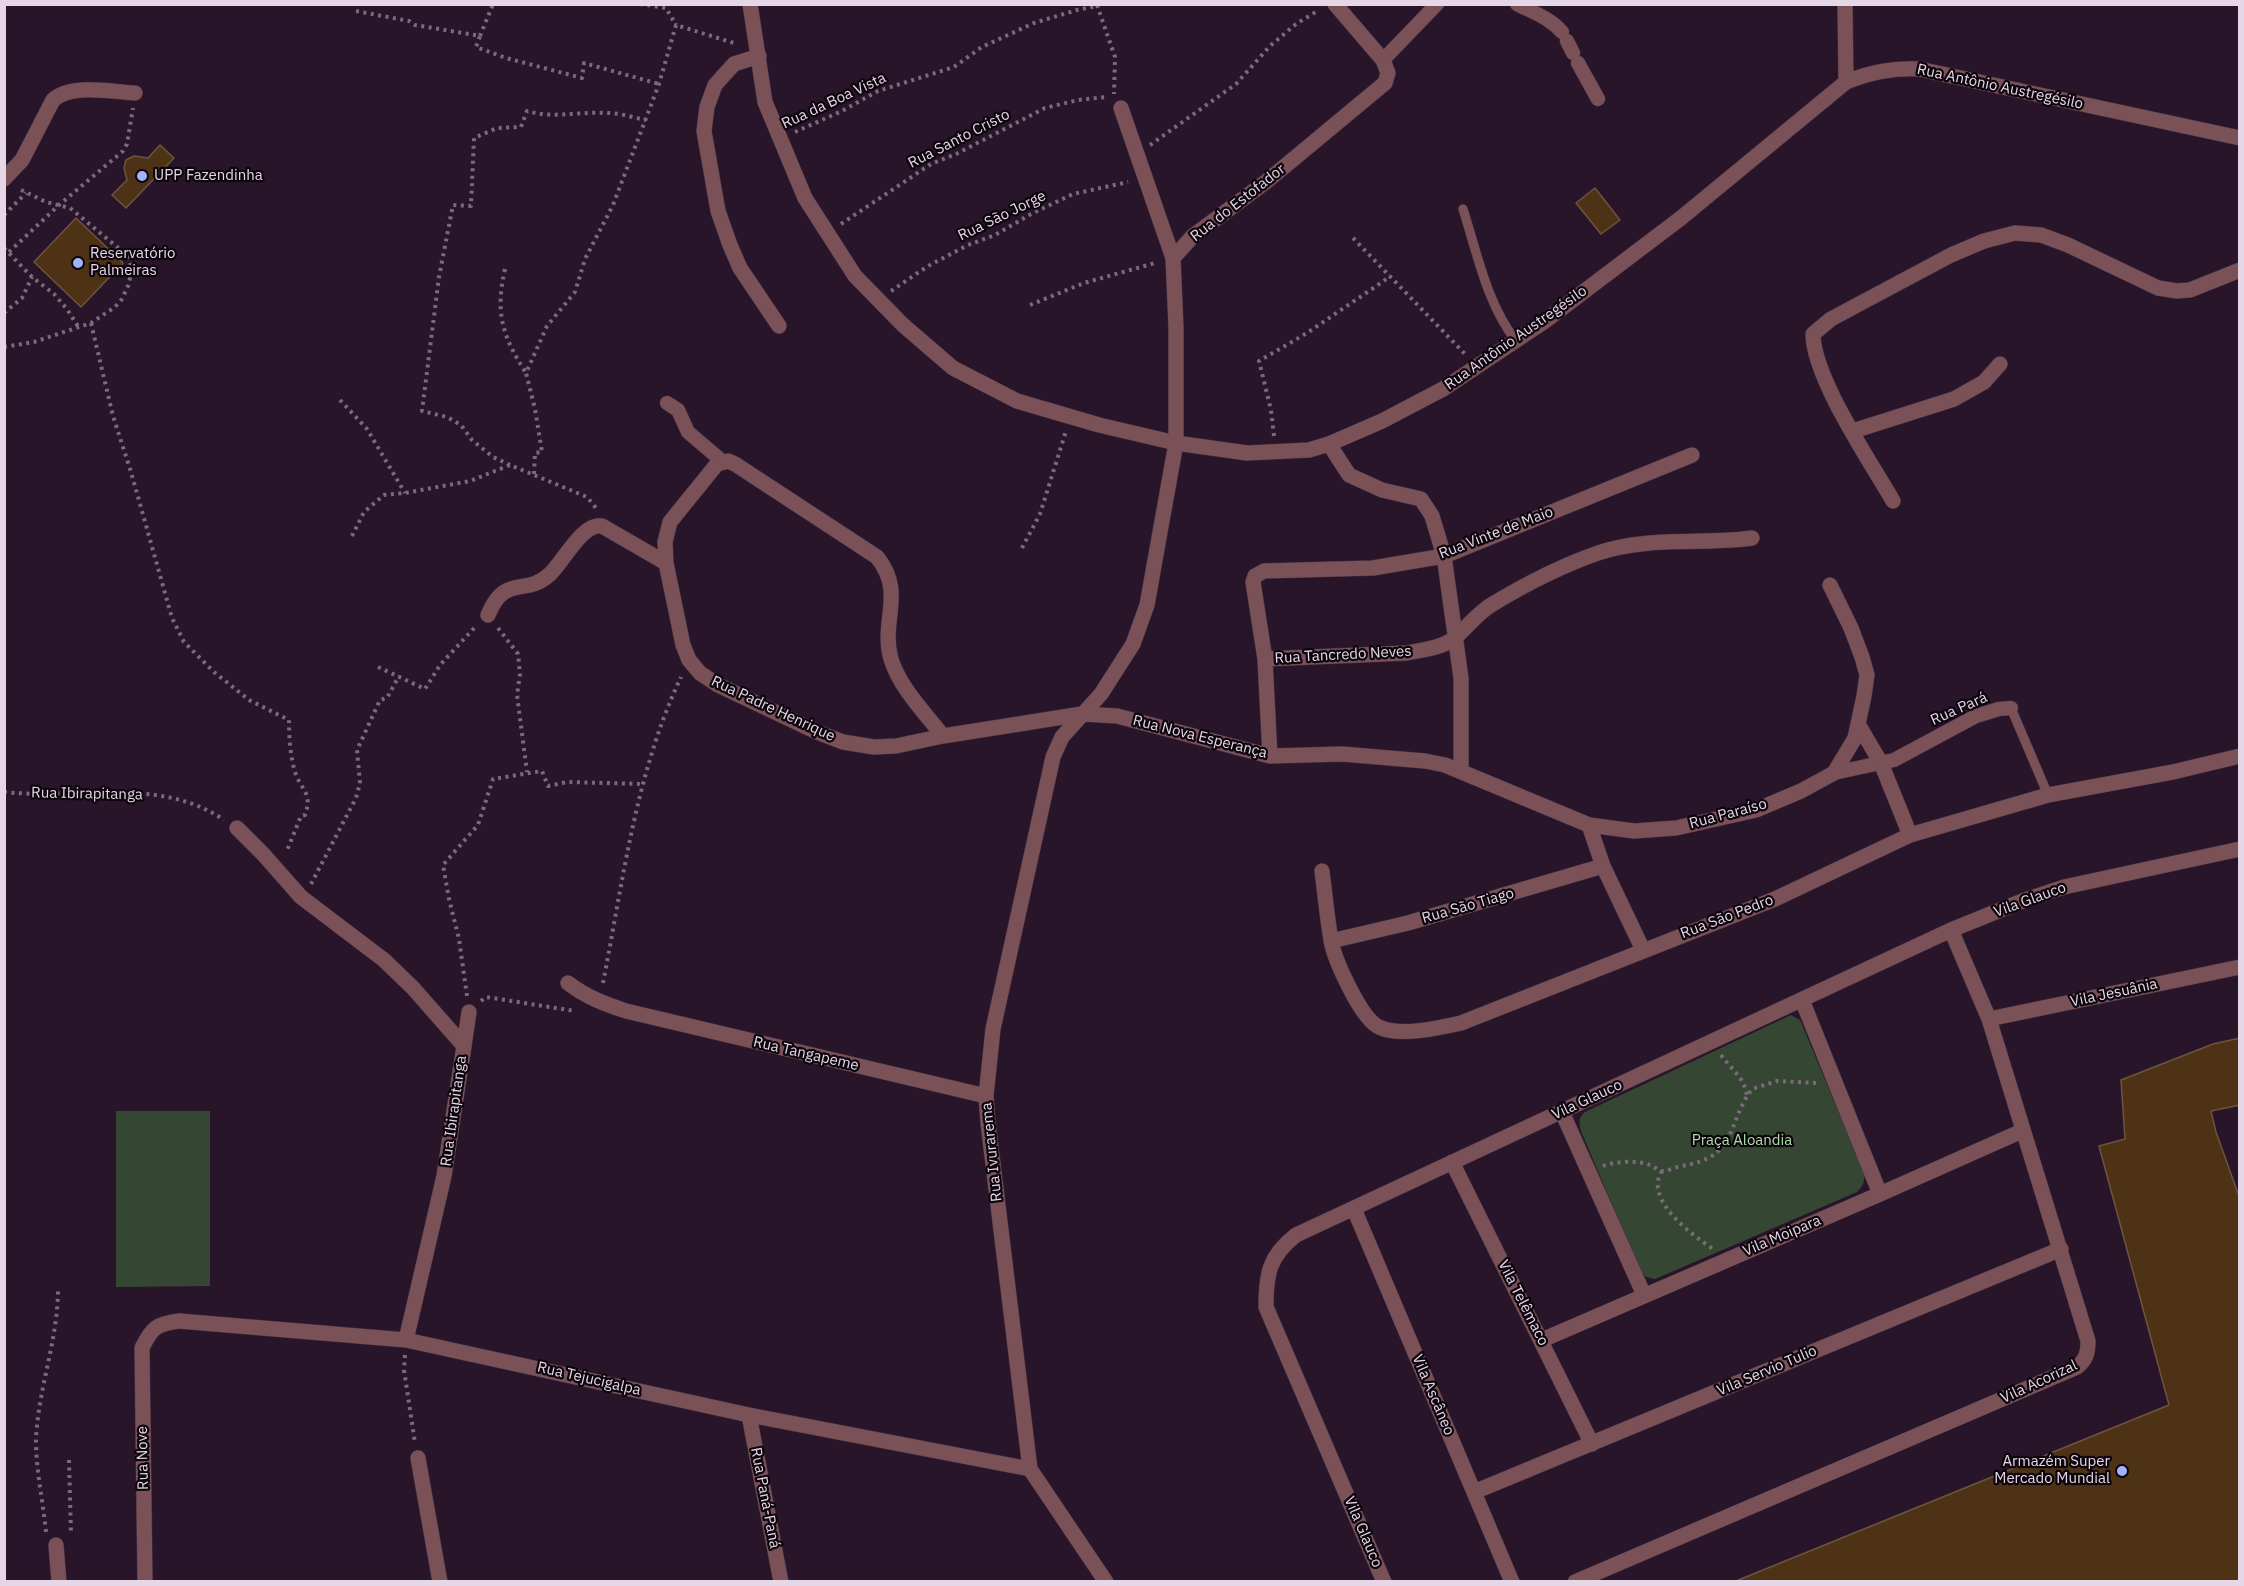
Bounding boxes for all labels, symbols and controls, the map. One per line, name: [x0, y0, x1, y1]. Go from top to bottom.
street label: Rua Antônio Austregésilo: [1915, 61, 2085, 113]
street label: Rua da Boa Vista: [779, 69, 889, 133]
street label: Rua Santo Cristo: [905, 106, 1013, 172]
street label: Rua do Estofador: [1187, 160, 1289, 246]
place label: UPP Fazendinha: [154, 167, 263, 185]
marker: UPP Fazendinha: [135, 169, 149, 183]
street label: Rua São Jorge: [955, 187, 1049, 245]
place label: Reservatório Palmeiras: [90, 245, 175, 280]
marker: Reservatório Palmeiras: [71, 256, 85, 270]
street label: Rua Antônio Austregésilo: [1441, 282, 1591, 394]
street label: Rua Vinte de Maio: [1436, 503, 1556, 563]
street label: Rua Tancredo Neves: [1274, 642, 1412, 668]
street label: Rua Padre Henrique: [708, 672, 838, 746]
street label: Rua Pará: [1928, 689, 1990, 729]
street label: Rua Nova Esperança: [1131, 712, 1269, 762]
street label: Rua Ibirapitanga: [31, 784, 143, 804]
street label: Rua Paraíso: [1687, 795, 1769, 833]
street label: Vila Glauco: [1991, 879, 2069, 921]
street label: Rua São Tiago: [1420, 884, 1516, 928]
street label: Rua São Pedro: [1678, 891, 1776, 943]
street label: Vila Jesuânia: [2069, 975, 2159, 1011]
street label: Rua Tangapeme: [751, 1033, 861, 1075]
street label: Rua Ibirapitanga: [437, 1054, 471, 1168]
street label: Vila Glauco: [1549, 1076, 1625, 1124]
street label: Rua Ivurarema: [978, 1101, 1006, 1203]
park label: Praça Aloandia: [1692, 1132, 1792, 1150]
street label: Vila Moipara: [1740, 1211, 1824, 1261]
street label: Vila Telêmaco: [1494, 1257, 1552, 1349]
street label: Vila Servio Tulio: [1714, 1342, 1820, 1400]
street label: Vila Ascâneo: [1408, 1352, 1458, 1438]
street label: Vila Acorizal: [1998, 1356, 2080, 1408]
street label: Rua Tejucigalpa: [535, 1358, 643, 1400]
street label: Rua Nove: [133, 1426, 153, 1490]
street label: Rua Paná-Paná: [746, 1446, 784, 1550]
place label: Armazém Super Mercado Mundial: [1994, 1453, 2110, 1488]
marker: Armazém Super Mercado Mundial: [2115, 1464, 2129, 1478]
street label: Vila Glauco: [1340, 1494, 1386, 1570]

